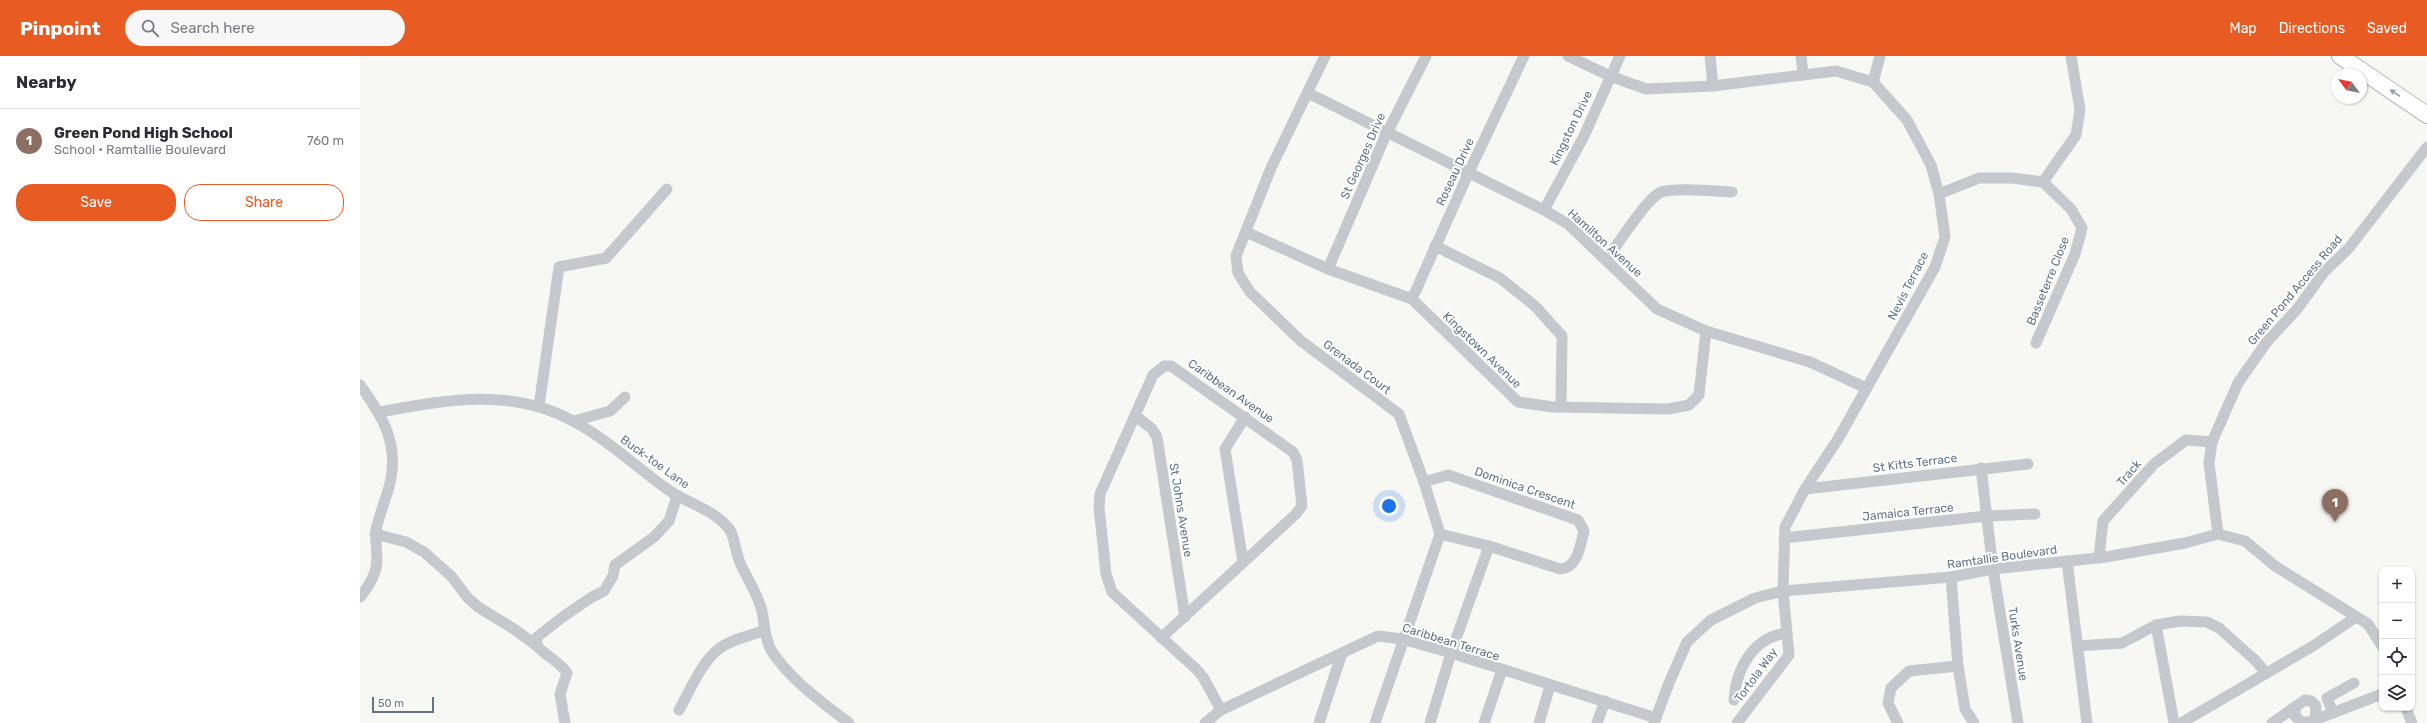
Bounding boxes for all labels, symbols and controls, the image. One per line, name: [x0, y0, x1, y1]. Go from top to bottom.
search box: [125, 10, 405, 46]
text: Pinpoint: [20, 17, 101, 40]
icon: search: [139, 17, 161, 39]
text: Search here: [171, 19, 255, 37]
text: Map: [2230, 20, 2257, 37]
text: Directions: [2279, 20, 2345, 37]
text: Saved: [2367, 20, 2407, 37]
north arrow: [2331, 68, 2367, 104]
text: Nearby: [16, 72, 77, 92]
street label: Kingston Drive: [1547, 88, 1595, 168]
one-way arrow: [2390, 89, 2400, 97]
street label: St Georges Drive: [1338, 110, 1388, 201]
text: Green Pond High School: [54, 124, 233, 142]
text: 1: [26, 133, 32, 148]
text: 760 m: [307, 133, 344, 148]
street label: Roseau Drive: [1433, 136, 1477, 208]
text: School · Ramtallie Boulevard: [54, 142, 226, 157]
button: Save: [16, 184, 176, 221]
button: Share: [184, 184, 344, 221]
street label: Hamilton Avenue: [1565, 206, 1645, 280]
street label: Green Pond Access Road: [2245, 232, 2345, 348]
street label: Basseterre Close: [2024, 234, 2072, 327]
street label: Nevis Terrace: [1885, 249, 1931, 322]
street label: Kingstown Avenue: [1440, 309, 1524, 391]
street label: Grenada Court: [1320, 337, 1394, 397]
street label: Caribbean Avenue: [1185, 356, 1277, 426]
street label: Buck-toe Lane: [618, 432, 692, 492]
street label: St Kitts Terrace: [1872, 451, 1958, 475]
street label: Track: [2114, 457, 2145, 489]
street label: St Johns Avenue: [1167, 462, 1195, 558]
street label: Dominica Crescent: [1473, 464, 1577, 512]
pin: 1: [2322, 489, 2348, 522]
your location: [1379, 496, 1399, 516]
street label: Jamaica Terrace: [1862, 500, 1955, 524]
street label: Ramtallie Boulevard: [1946, 542, 2058, 572]
map controls: [2379, 567, 2415, 711]
button: +: [2379, 567, 2415, 603]
button: −: [2379, 603, 2415, 639]
street label: Turks Avenue: [2005, 606, 2031, 682]
street label: Caribbean Terrace: [1401, 621, 1502, 664]
button: locate: [2379, 639, 2415, 675]
street label: Tortola Way: [1732, 645, 1781, 705]
button: layers: [2379, 675, 2415, 711]
scale bar: [372, 695, 434, 714]
text: 50 m: [378, 697, 404, 710]

